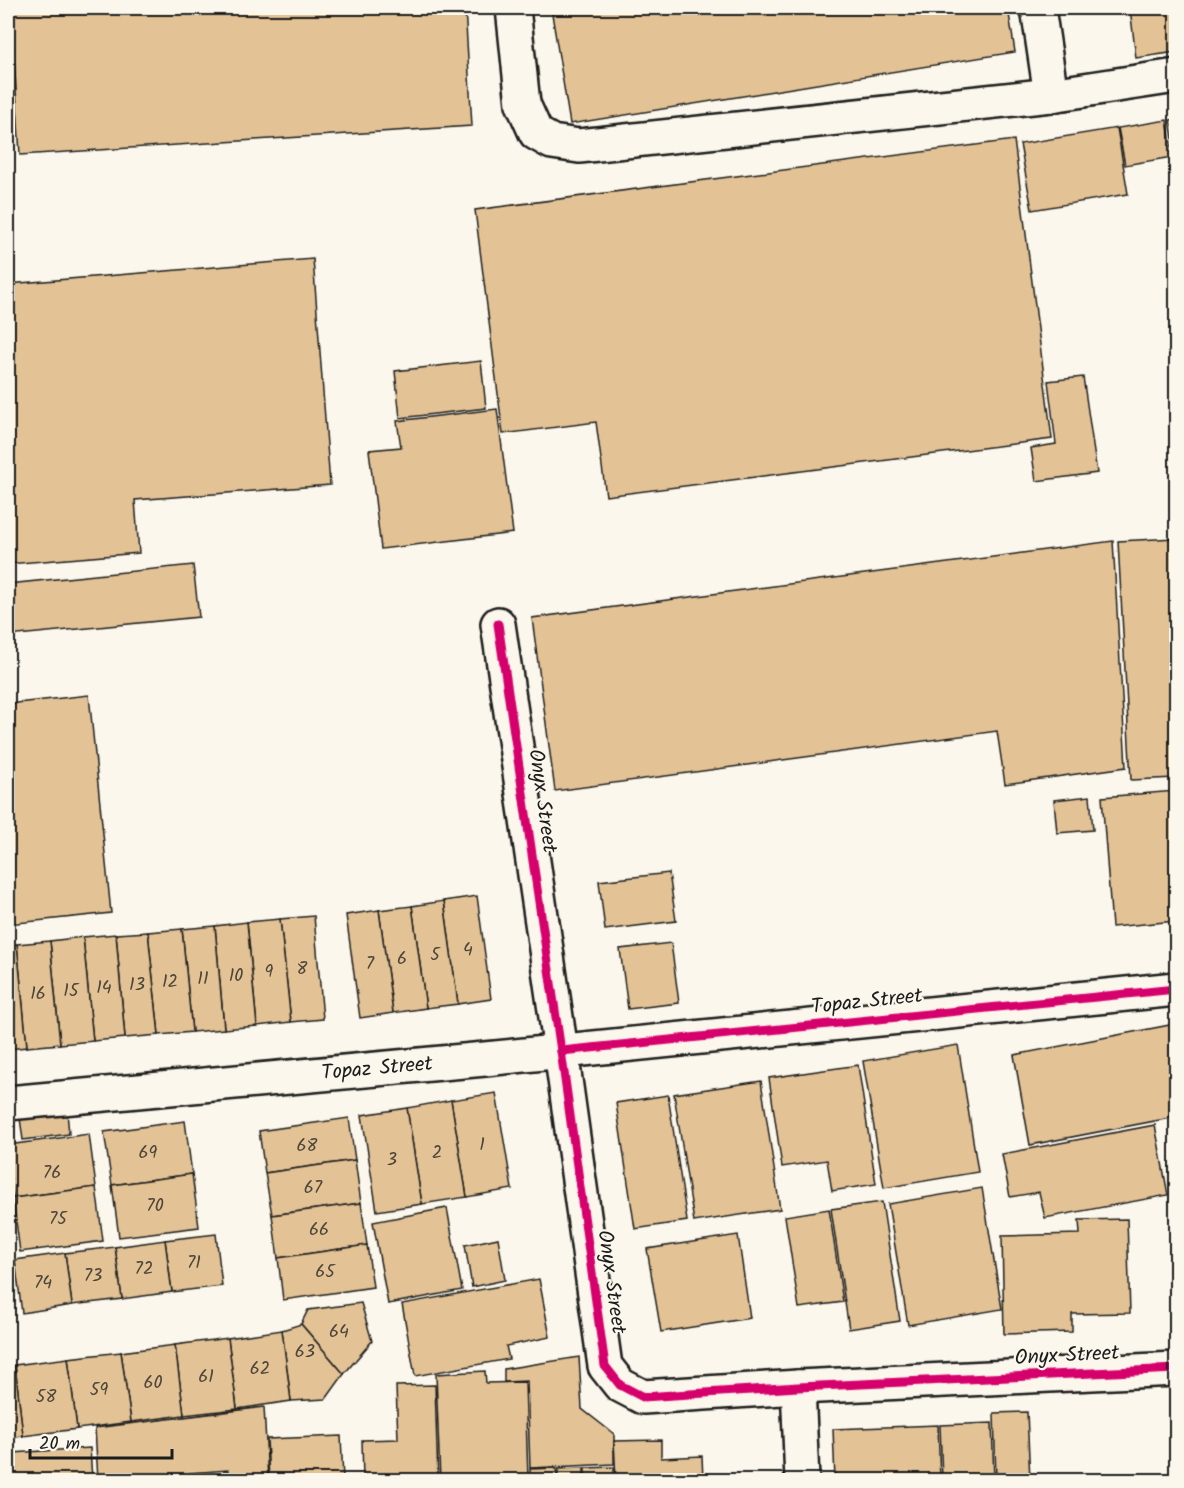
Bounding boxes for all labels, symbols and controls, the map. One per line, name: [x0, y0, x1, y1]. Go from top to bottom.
street label: Onyx Street: [518, 747, 566, 856]
house number: 4: [463, 936, 473, 965]
house number: 5: [430, 941, 441, 970]
house number: 6: [397, 945, 407, 974]
house number: 7: [366, 950, 375, 979]
house number: 8: [297, 955, 308, 984]
house number: 9: [265, 958, 274, 987]
house number: 10: [229, 962, 243, 991]
house number: 11: [197, 965, 209, 994]
house number: 12: [162, 968, 178, 997]
house number: 13: [129, 971, 145, 1000]
house number: 14: [96, 974, 112, 1003]
house number: 15: [63, 977, 80, 1006]
house number: 16: [30, 980, 46, 1009]
street label: Topaz Street: [810, 980, 925, 1024]
street label: Topaz Street: [320, 1048, 435, 1090]
house number: 1: [479, 1131, 485, 1160]
house number: 68: [297, 1132, 318, 1161]
house number: 69: [139, 1139, 158, 1168]
house number: 2: [432, 1139, 442, 1168]
house number: 3: [387, 1146, 397, 1175]
house number: 76: [43, 1159, 61, 1188]
house number: 67: [304, 1174, 323, 1203]
house number: 70: [146, 1192, 164, 1221]
house number: 75: [49, 1205, 68, 1234]
house number: 66: [309, 1216, 329, 1245]
street label: Onyx Street: [587, 1228, 635, 1337]
house number: 71: [187, 1249, 201, 1278]
house number: 72: [135, 1255, 153, 1284]
house number: 65: [315, 1258, 336, 1287]
house number: 73: [84, 1262, 102, 1291]
house number: 74: [34, 1269, 52, 1298]
house number: 64: [329, 1318, 349, 1347]
street label: Onyx Street: [1014, 1337, 1121, 1375]
house number: 63: [295, 1338, 315, 1367]
house number: 62: [250, 1355, 270, 1384]
house number: 61: [198, 1363, 214, 1392]
house number: 60: [143, 1369, 163, 1398]
house number: 59: [90, 1376, 108, 1405]
house number: 58: [36, 1383, 56, 1412]
scale bar: [30, 1422, 172, 1460]
text: 20 m: [39, 1430, 80, 1459]

